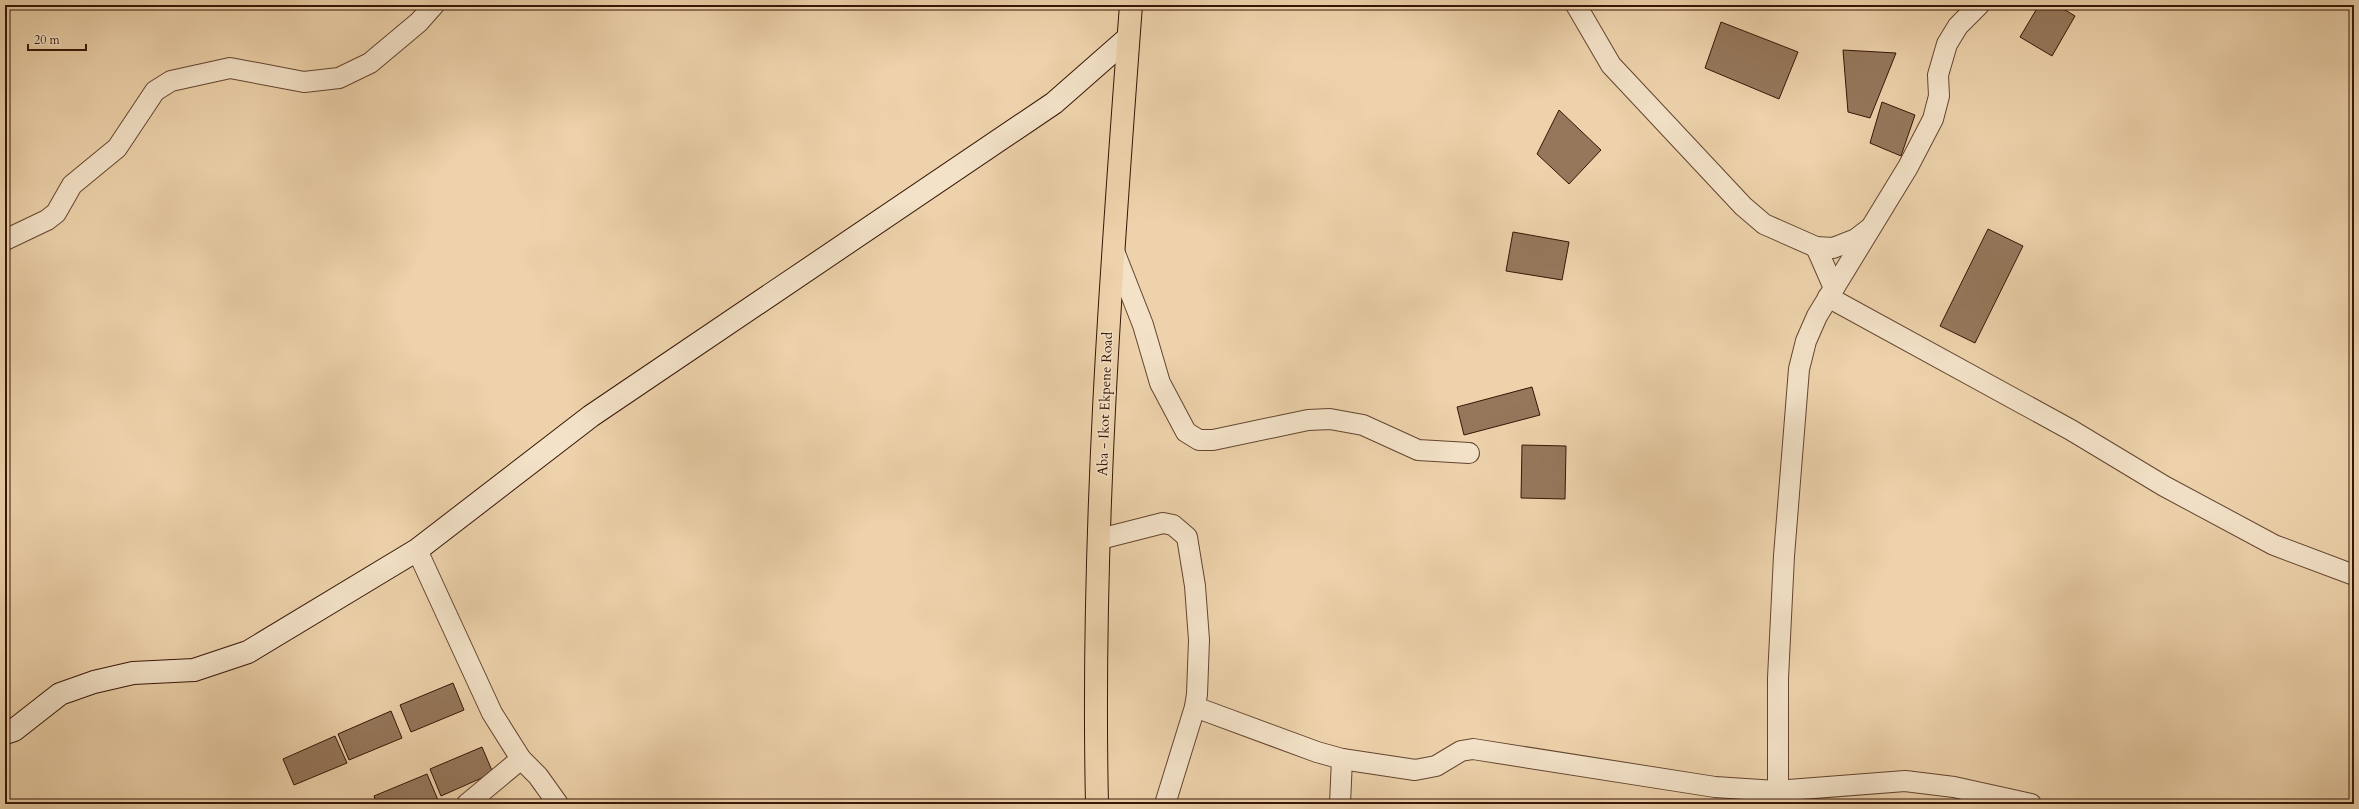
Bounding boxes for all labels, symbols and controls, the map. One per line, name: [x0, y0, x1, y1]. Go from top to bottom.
scale bar: [28, 26, 86, 52]
text: 20 m: [34, 32, 61, 48]
street label: Aba - Ikot Ekpene Road: [1093, 331, 1117, 476]

